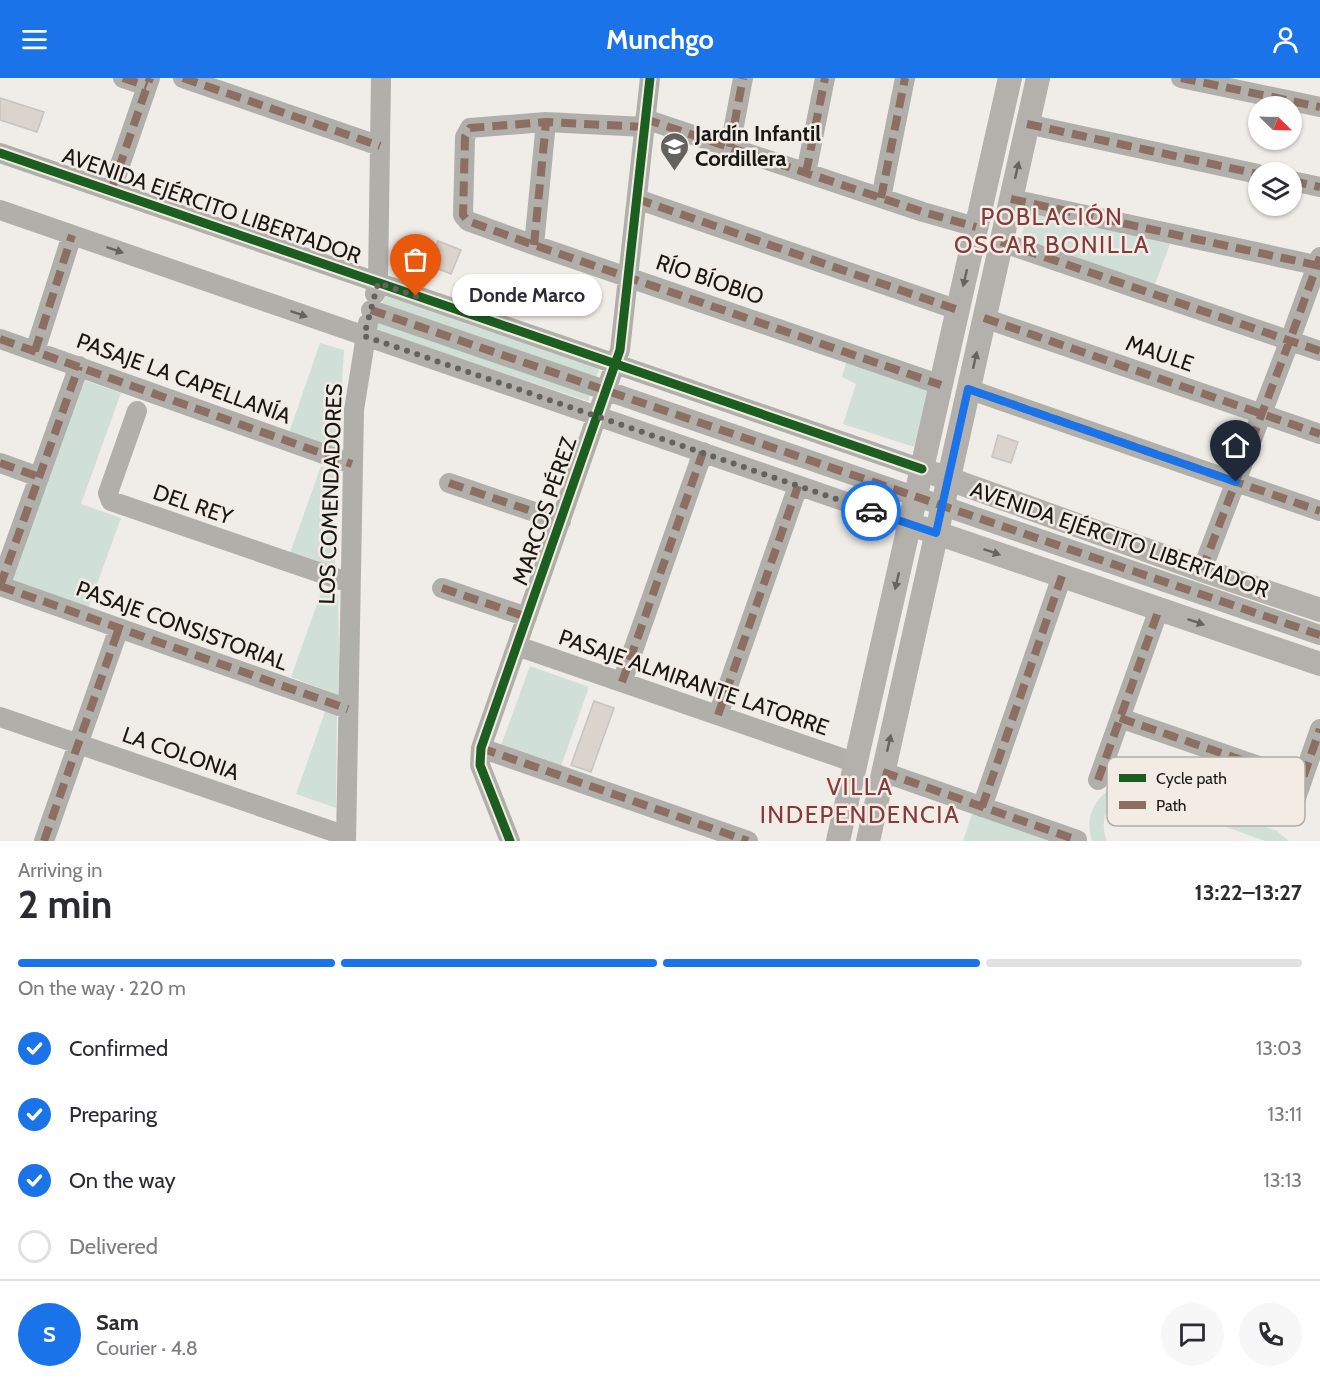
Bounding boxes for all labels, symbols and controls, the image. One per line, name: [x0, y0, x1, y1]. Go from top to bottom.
icon: menu: [18, 23, 51, 56]
text: Munchgo: [606, 23, 714, 56]
icon: person: [1269, 23, 1302, 56]
north arrow: [1248, 96, 1302, 150]
map controls: [1248, 96, 1302, 216]
place label: Jardín Infantil Cordillera: [694, 120, 821, 172]
school or university icon: Jardín Infantil Cordillera: [658, 130, 690, 172]
street label: AVENIDA EJÉRCITO LIBERTADOR: [59, 142, 365, 269]
one-way arrow: [1013, 160, 1022, 179]
button: layers: [1248, 162, 1302, 216]
district label: POBLACIÓN OSCAR BONILLA: [954, 202, 1150, 259]
pin: [390, 234, 441, 296]
icon: bag: [399, 243, 432, 276]
one-way arrow: [106, 246, 124, 255]
street label: RÍO BÍOBIO: [652, 248, 767, 311]
one-way arrow: [959, 269, 969, 288]
callout: Donde Marco: [452, 275, 602, 317]
text: Donde Marco: [469, 283, 585, 307]
one-way arrow: [290, 309, 308, 319]
street label: PASAJE LA CAPELLANÍA: [73, 327, 295, 430]
street label: MAULE: [1122, 329, 1197, 378]
one-way arrow: [971, 350, 980, 369]
street label: LOS COMENDADORES: [313, 383, 348, 605]
pin: [1210, 420, 1261, 482]
icon: home: [1219, 429, 1252, 462]
street label: MARCOS PÉREZ: [506, 434, 582, 589]
street label: AVENIDA EJÉRCITO LIBERTADOR: [967, 476, 1273, 603]
street label: DEL REY: [150, 478, 237, 531]
courier: [841, 481, 901, 541]
icon: car: [855, 495, 888, 528]
one-way arrow: [983, 547, 1001, 557]
one-way arrow: [891, 572, 901, 590]
street label: PASAJE CONSISTORIAL: [72, 575, 291, 676]
one-way arrow: [1187, 617, 1205, 627]
street label: PASAJE ALMIRANTE LATORRE: [555, 624, 832, 741]
street label: LA COLONIA: [119, 721, 243, 786]
one-way arrow: [885, 734, 895, 752]
legend: [1107, 757, 1305, 826]
text: Cycle path: [1156, 769, 1227, 788]
district label: VILLA INDEPENDENCIA: [760, 772, 960, 829]
text: Path: [1156, 796, 1187, 815]
text: Arriving in: [18, 858, 102, 882]
text: 13:22–13:27: [1195, 879, 1302, 906]
text: 2 min: [18, 880, 112, 928]
text: On the way · 220 m: [18, 976, 186, 1000]
icon: check: [18, 1032, 51, 1065]
text: Confirmed: [69, 1035, 168, 1062]
text: 13:03: [1256, 1036, 1302, 1060]
icon: check: [18, 1098, 51, 1131]
text: Preparing: [69, 1101, 157, 1128]
text: 13:11: [1267, 1102, 1302, 1126]
icon: check: [18, 1164, 51, 1197]
text: On the way: [69, 1167, 176, 1194]
text: 13:13: [1263, 1168, 1302, 1192]
text: Delivered: [69, 1233, 158, 1260]
button: chat: [1161, 1303, 1224, 1366]
button: phone: [1239, 1303, 1302, 1366]
text: Sam: [96, 1309, 139, 1336]
text: S: [43, 1321, 56, 1348]
text: Courier · 4.8: [96, 1336, 198, 1360]

